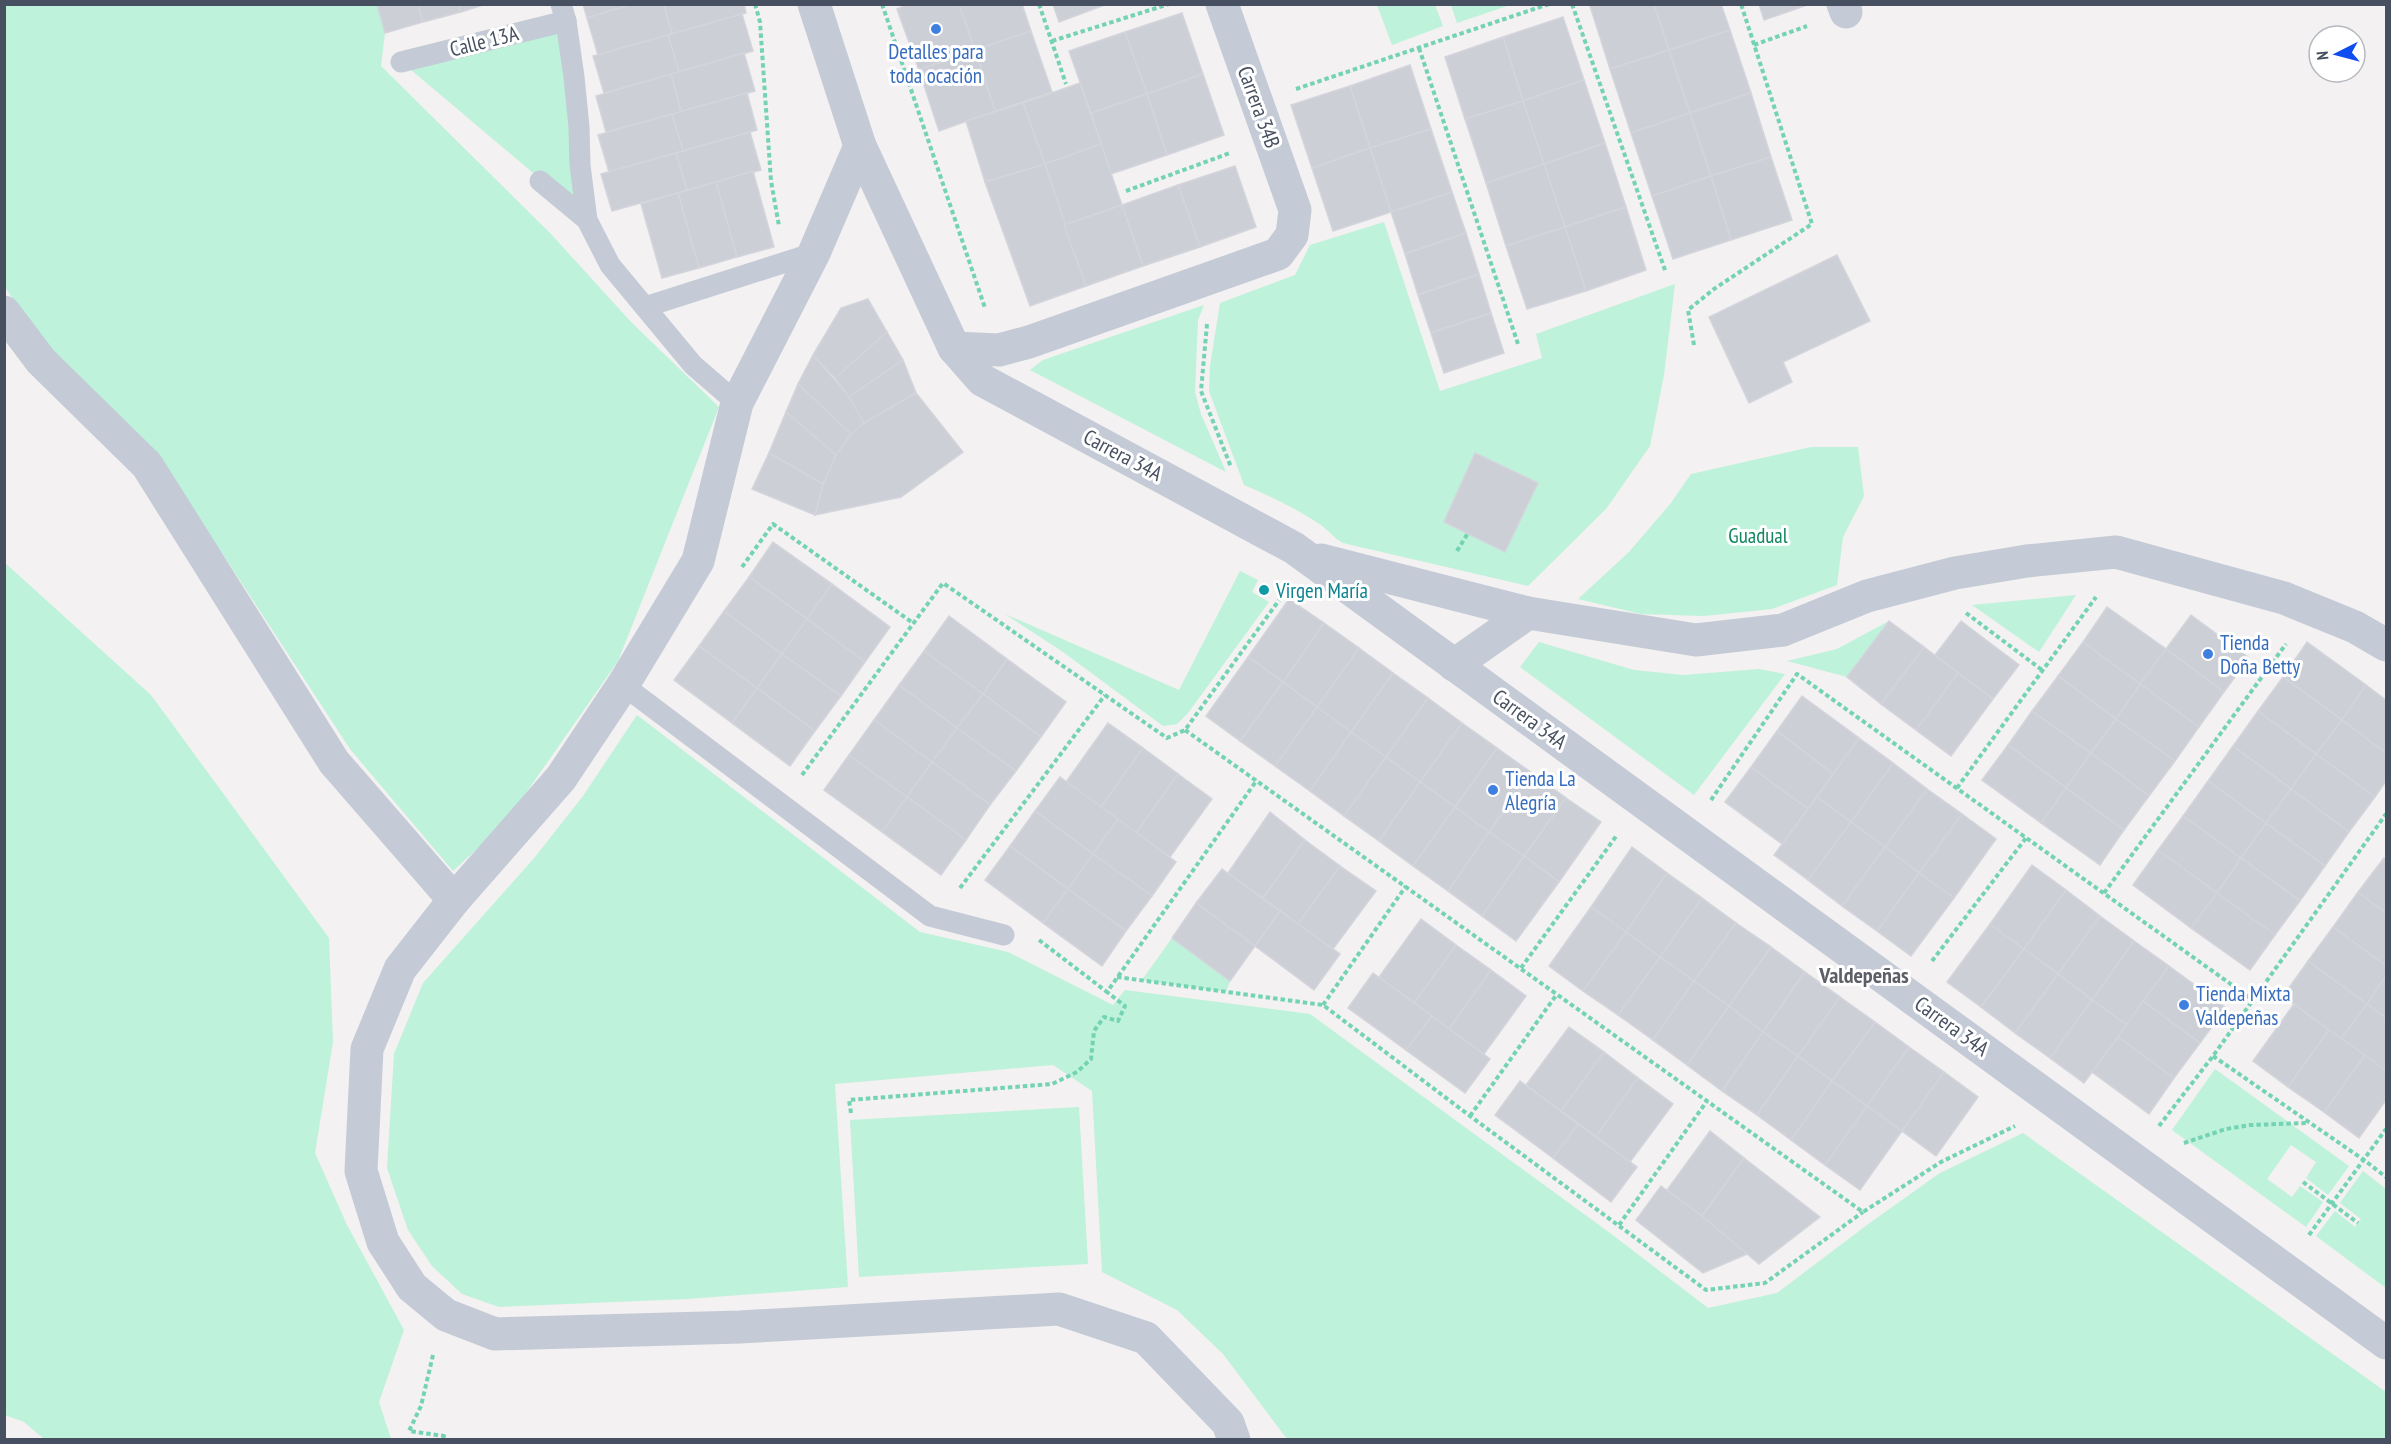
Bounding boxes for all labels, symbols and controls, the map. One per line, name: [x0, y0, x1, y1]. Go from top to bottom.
street label: Calle 13A: [447, 19, 521, 63]
marker: Detalles para toda ocación: [929, 22, 943, 36]
north arrow: [2307, 24, 2367, 84]
place label: Detalles para toda ocación: [888, 38, 984, 89]
text: N: [2312, 50, 2332, 61]
street label: Carrera 34B: [1232, 62, 1286, 152]
street label: Carrera 34A: [1079, 423, 1167, 487]
park label: Guadual: [1728, 522, 1788, 549]
place label: Virgen María: [1275, 577, 1368, 604]
marker: Virgen María: [1257, 583, 1271, 597]
place label: Tienda Doña Betty: [2220, 629, 2300, 680]
marker: Tienda Doña Betty: [2201, 647, 2215, 661]
street label: Carrera 34A: [1488, 683, 1573, 755]
place label: Tienda La Alegría: [1505, 765, 1576, 816]
marker: Tienda La Alegría: [1486, 783, 1500, 797]
district label: Valdepeñas: [1818, 961, 1909, 989]
place label: Tienda Mixta Valdepeñas: [2195, 980, 2291, 1031]
street label: Carrera 34A: [1910, 990, 1995, 1062]
marker: Tienda Mixta Valdepeñas: [2177, 998, 2191, 1012]

